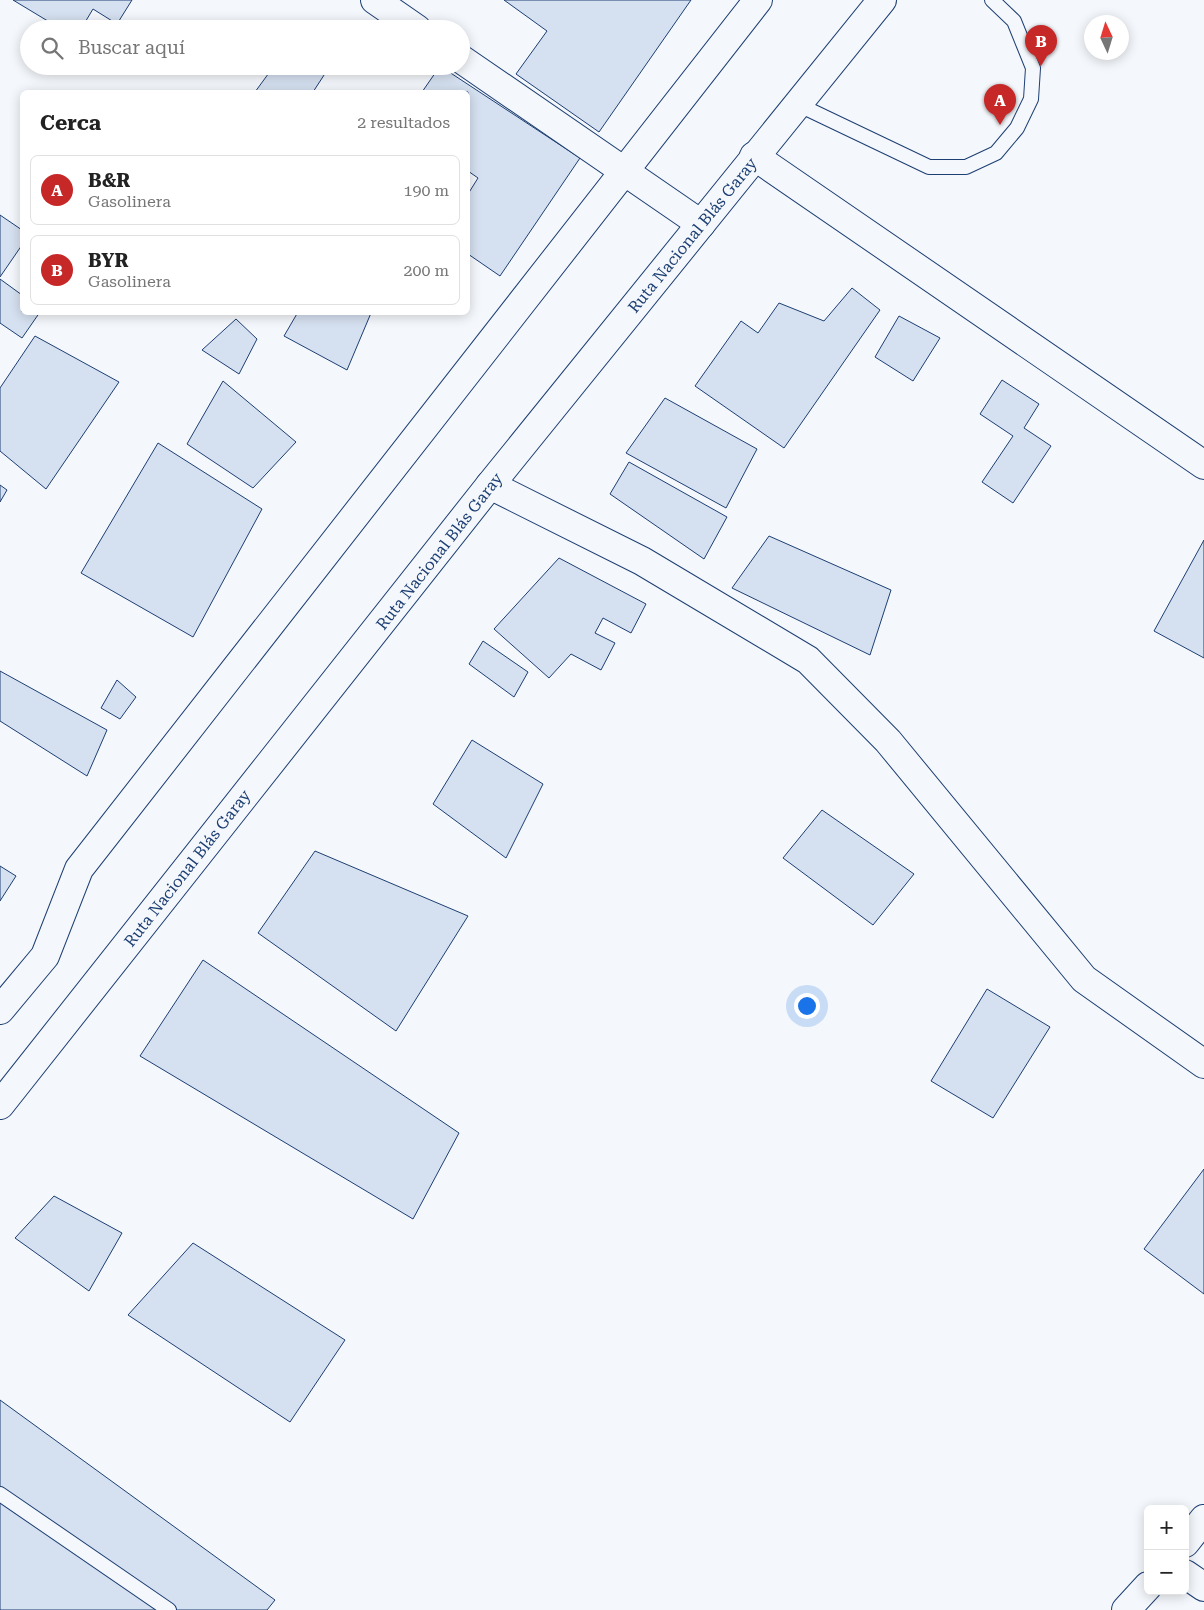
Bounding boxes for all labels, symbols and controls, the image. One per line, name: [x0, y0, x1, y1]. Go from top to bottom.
north arrow: [1084, 15, 1129, 60]
search box: [20, 20, 470, 75]
pin: B: [1025, 25, 1057, 66]
icon: search: [38, 34, 66, 62]
text: Buscar aquí: [78, 36, 185, 59]
pin: A: [984, 84, 1016, 125]
text: Cerca: [40, 111, 101, 135]
text: 2 resultados: [357, 113, 450, 132]
street label: Ruta Nacional Blás Garay: [624, 154, 761, 317]
text: B&R: [88, 169, 130, 192]
text: A: [51, 181, 63, 200]
text: 190 m: [403, 181, 449, 200]
text: Gasolinera: [88, 192, 171, 211]
text: BYR: [88, 249, 129, 272]
text: B: [51, 261, 63, 280]
text: 200 m: [403, 261, 449, 280]
text: Gasolinera: [88, 272, 171, 291]
street label: Ruta Nacional Blás Garay: [372, 469, 507, 634]
street label: Ruta Nacional Blás Garay: [120, 786, 255, 951]
your location: [794, 993, 820, 1019]
map controls: [1144, 1505, 1189, 1595]
button: +: [1144, 1505, 1189, 1550]
button: −: [1144, 1550, 1189, 1595]

